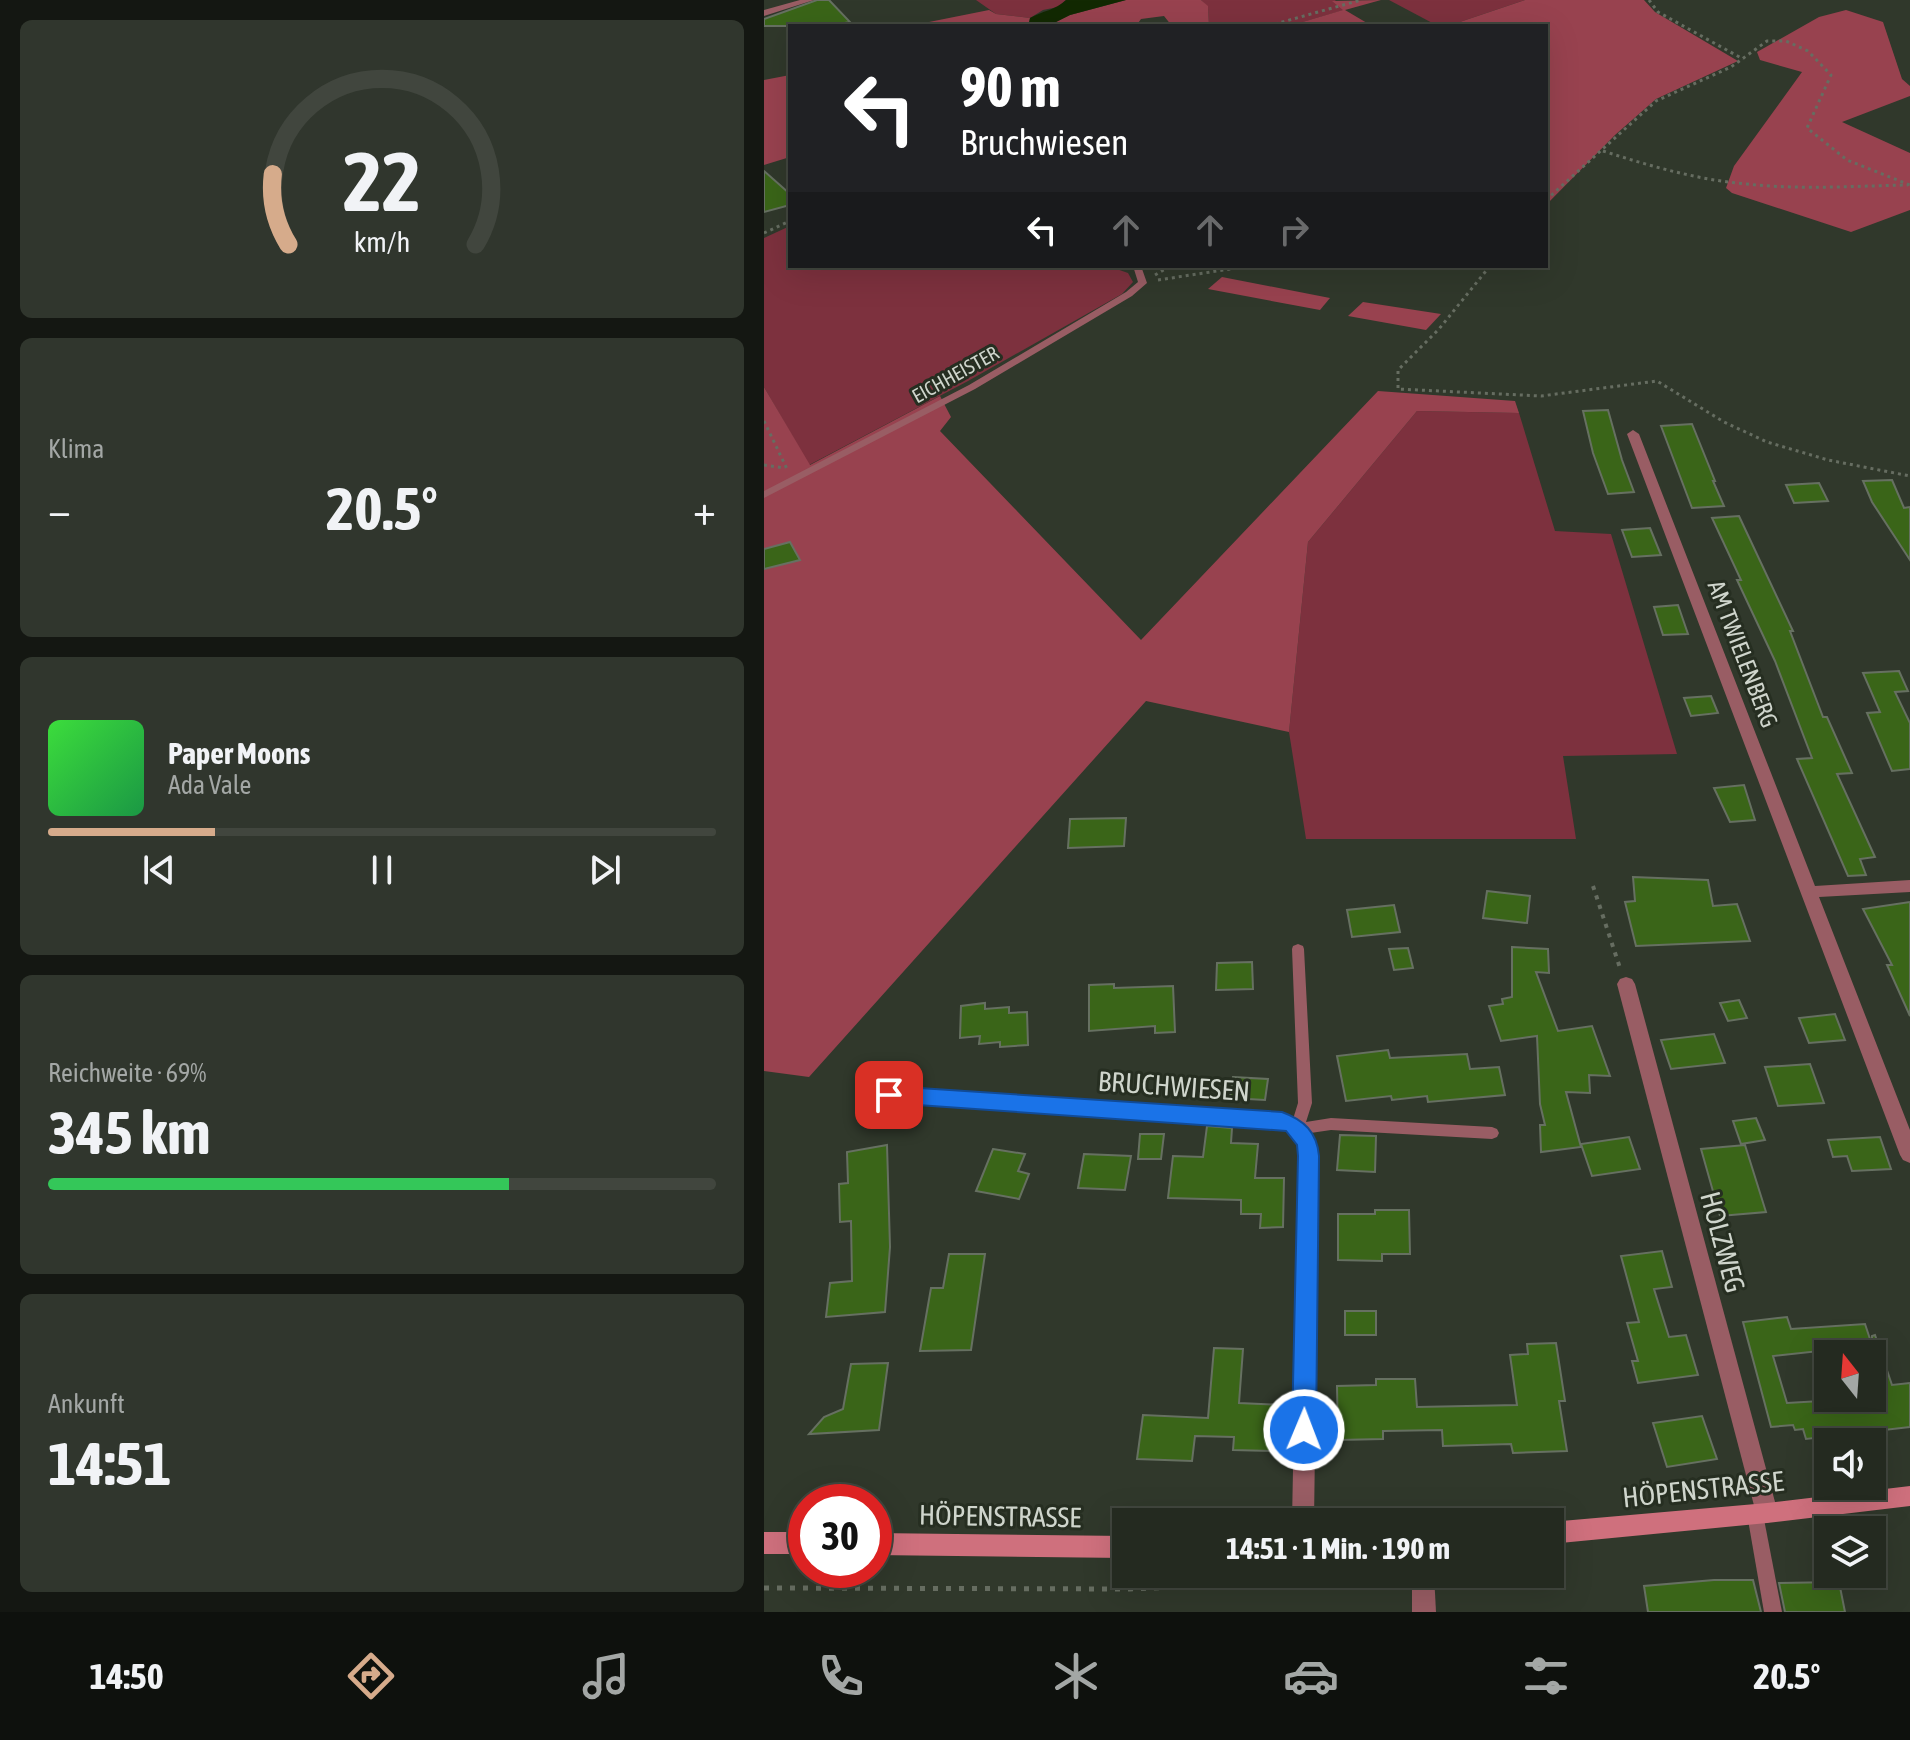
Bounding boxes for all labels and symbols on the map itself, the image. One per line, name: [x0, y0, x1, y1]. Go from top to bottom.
street label: EICHHEISTER: [908, 341, 1002, 407]
street label: AM TWIELENBERG: [1703, 577, 1783, 731]
pin: [855, 1061, 923, 1129]
street label: BRUCHWIESEN: [1097, 1065, 1251, 1107]
street label: HOLZWEG: [1694, 1188, 1752, 1296]
north arrow: [1814, 1340, 1886, 1412]
position arrow: [1262, 1388, 1346, 1472]
street label: HÖPENSTRASSE: [1621, 1465, 1785, 1513]
speed limit sign: 30: [788, 1484, 892, 1588]
street label: HÖPENSTRASSE: [919, 1499, 1081, 1533]

